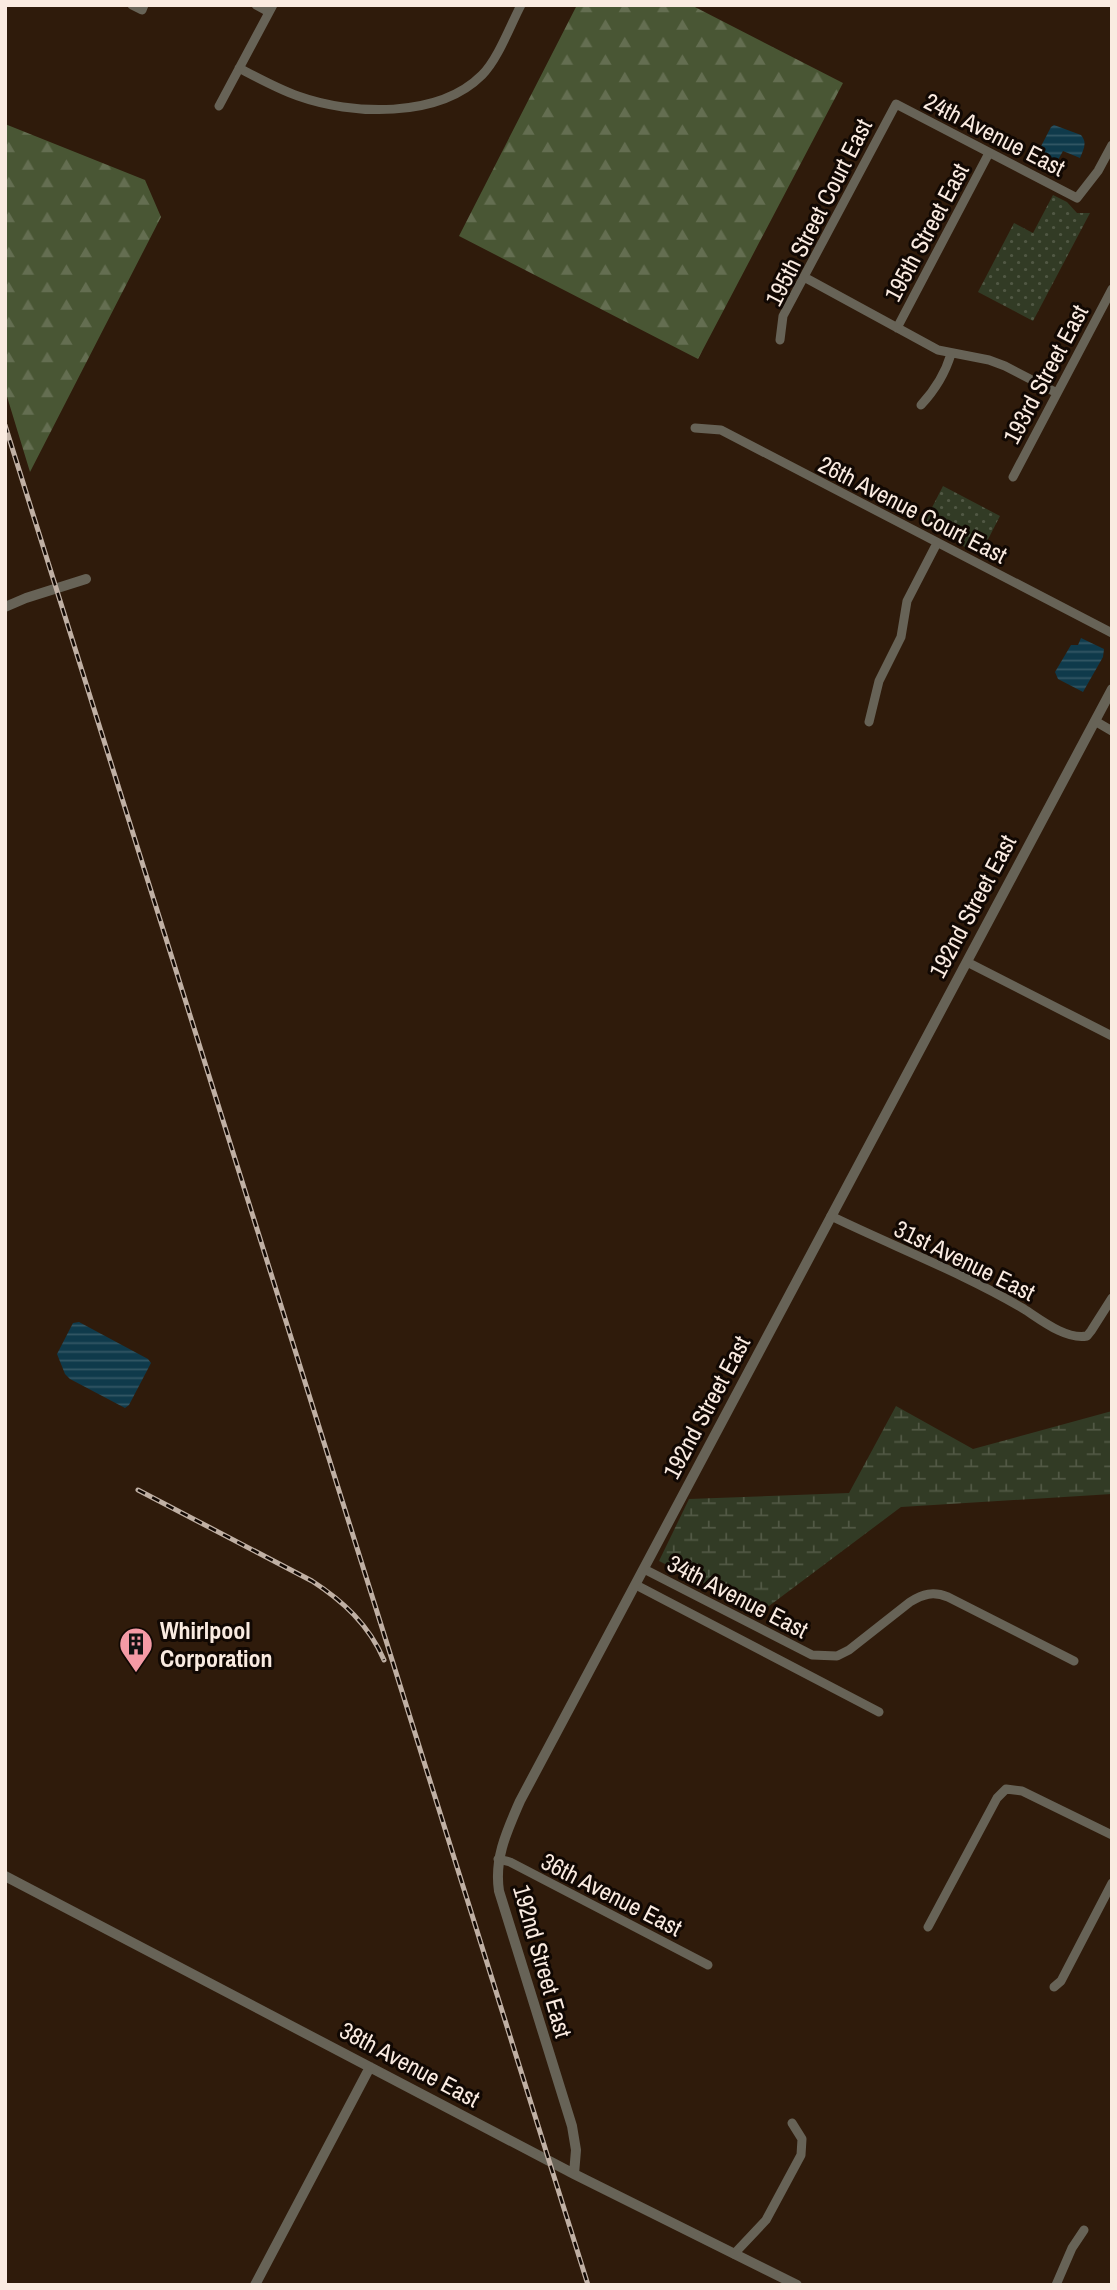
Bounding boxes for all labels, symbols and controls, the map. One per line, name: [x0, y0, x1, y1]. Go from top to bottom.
street label: 24th Avenue East: [919, 85, 1071, 183]
street label: 195th Street Court East: [757, 113, 879, 311]
street label: 195th Street East: [876, 157, 976, 307]
street label: 193rd Street East: [995, 298, 1095, 449]
street label: 26th Avenue Court East: [813, 448, 1013, 571]
street label: 192nd Street East: [921, 828, 1023, 983]
street label: 31st Avenue East: [889, 1212, 1041, 1308]
street label: 192nd Street East: [655, 1329, 757, 1484]
street label: 34th Avenue East: [662, 1547, 814, 1645]
place label: Whirlpool Corporation: [160, 1614, 273, 1674]
building icon: Whirlpool Corporation: [117, 1625, 155, 1674]
street label: 36th Avenue East: [536, 1845, 688, 1943]
street label: 192nd Street East: [506, 1881, 580, 2042]
street label: 38th Avenue East: [335, 2014, 486, 2115]

